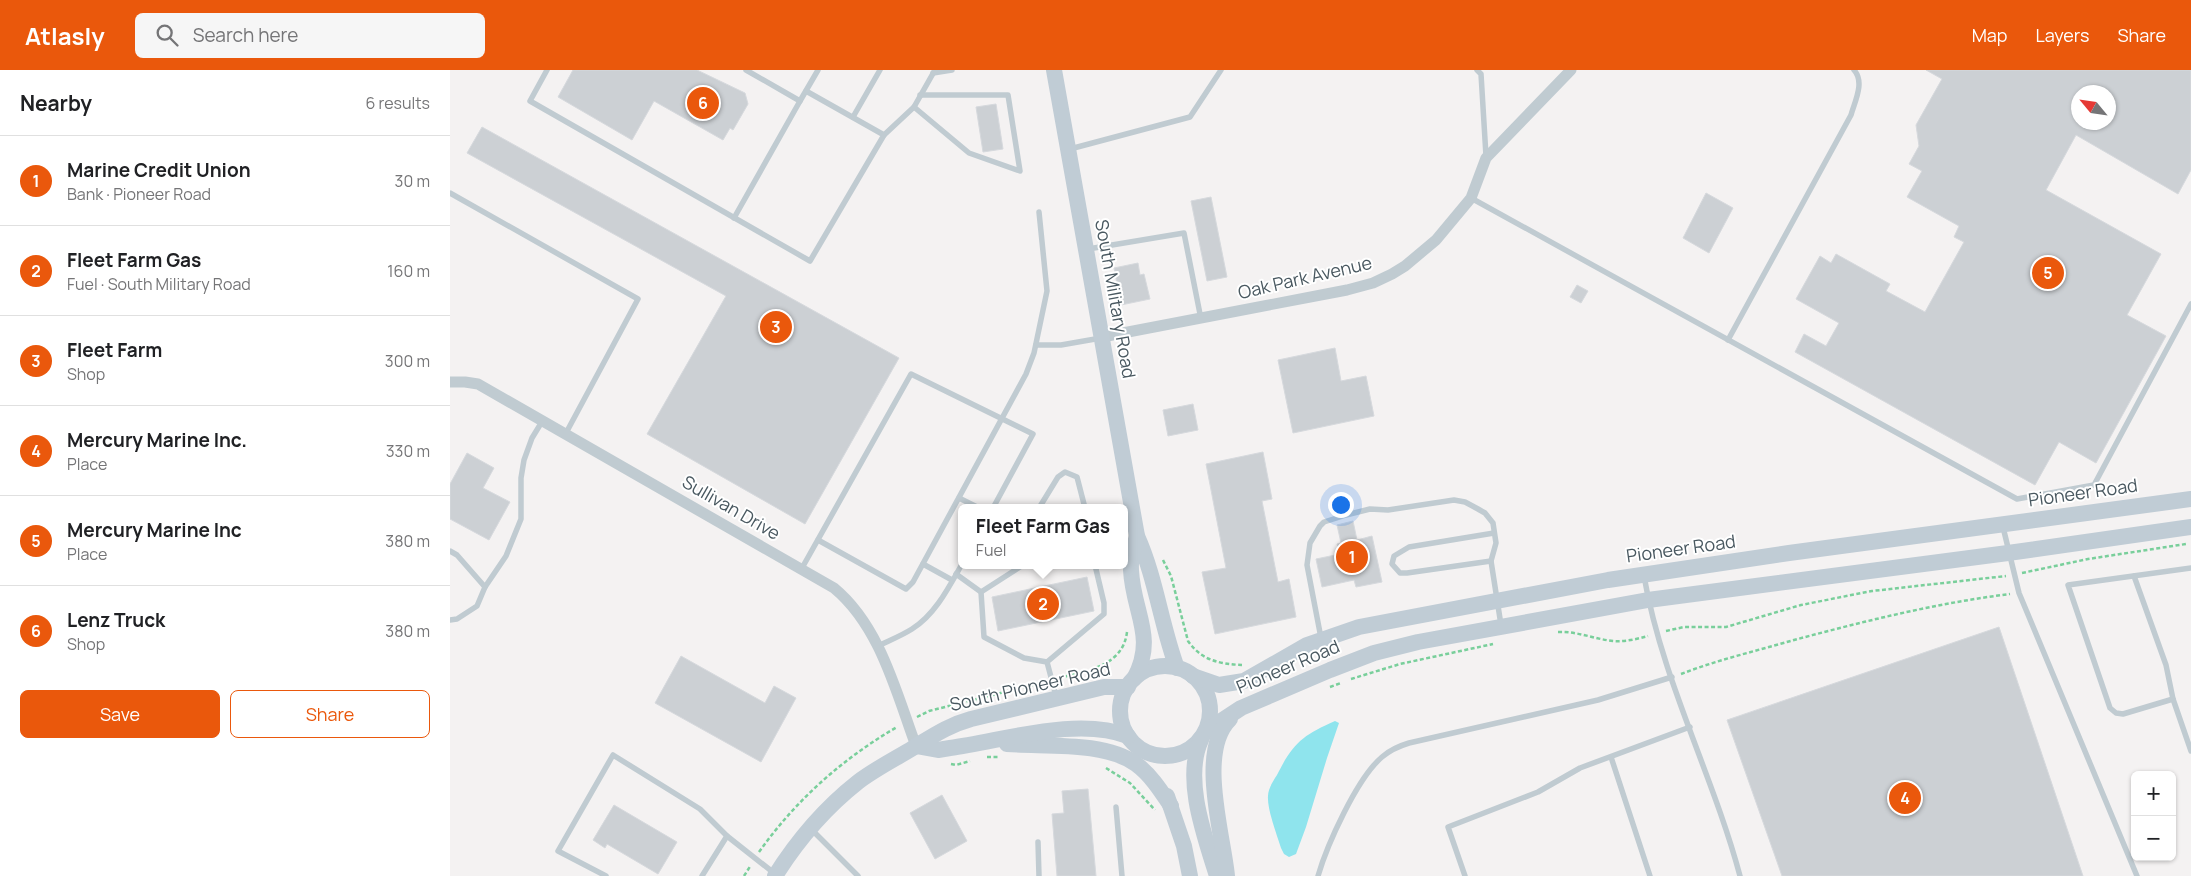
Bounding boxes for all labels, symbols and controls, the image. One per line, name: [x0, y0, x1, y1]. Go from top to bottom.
search box: [135, 13, 485, 58]
text: Atlasly: [25, 19, 105, 52]
icon: search: [153, 21, 181, 49]
text: Search here: [193, 22, 298, 48]
text: Map: [1972, 23, 2007, 47]
text: Layers: [2035, 23, 2089, 47]
text: Share: [2117, 23, 2166, 47]
pin: 6: [687, 84, 719, 122]
north arrow: [2071, 85, 2116, 130]
text: Nearby: [20, 89, 92, 117]
text: 6 results: [365, 92, 430, 114]
text: Marine Credit Union: [67, 157, 251, 183]
text: 1: [32, 170, 40, 192]
text: 30 m: [395, 170, 430, 192]
text: Bank · Pioneer Road: [67, 183, 211, 205]
street label: South Military Road: [1090, 217, 1142, 380]
text: Fleet Farm Gas: [67, 247, 201, 273]
street label: Oak Park Avenue: [1235, 250, 1374, 304]
pin: 5: [2032, 254, 2064, 292]
text: 2: [31, 260, 41, 282]
text: 160 m: [387, 260, 430, 282]
text: Fuel · South Military Road: [67, 273, 251, 295]
pin: 3: [760, 308, 792, 346]
text: Fleet Farm: [67, 337, 162, 363]
text: 3: [31, 350, 41, 372]
text: 300 m: [385, 350, 430, 372]
text: Shop: [67, 363, 105, 385]
text: Mercury Marine Inc.: [67, 427, 247, 453]
text: 4: [31, 440, 41, 462]
text: 330 m: [386, 440, 430, 462]
text: Place: [67, 453, 107, 475]
street label: Sullivan Drive: [678, 469, 785, 545]
street label: Pioneer Road: [2027, 472, 2139, 512]
your location: [1328, 492, 1354, 518]
popup: [958, 504, 1128, 569]
text: Fleet Farm Gas: [976, 513, 1110, 539]
text: Mercury Marine Inc: [67, 517, 242, 543]
street label: Pioneer Road: [1625, 528, 1737, 568]
text: 5: [31, 530, 41, 552]
text: 380 m: [385, 530, 430, 552]
pin: 1: [1336, 538, 1368, 576]
text: Fuel: [976, 539, 1007, 561]
text: Place: [67, 543, 107, 565]
pin: 2: [1027, 585, 1059, 623]
text: Lenz Truck: [67, 607, 165, 633]
text: 6: [31, 620, 41, 642]
text: 380 m: [385, 620, 430, 642]
text: Shop: [67, 633, 105, 655]
street label: Pioneer Road: [1232, 634, 1343, 699]
street label: South Pioneer Road: [947, 656, 1112, 716]
button: Save: [20, 690, 220, 738]
button: Share: [230, 690, 430, 738]
map controls: [2131, 771, 2176, 861]
button: +: [2131, 771, 2176, 816]
pin: 4: [1889, 779, 1921, 817]
button: −: [2131, 816, 2176, 861]

